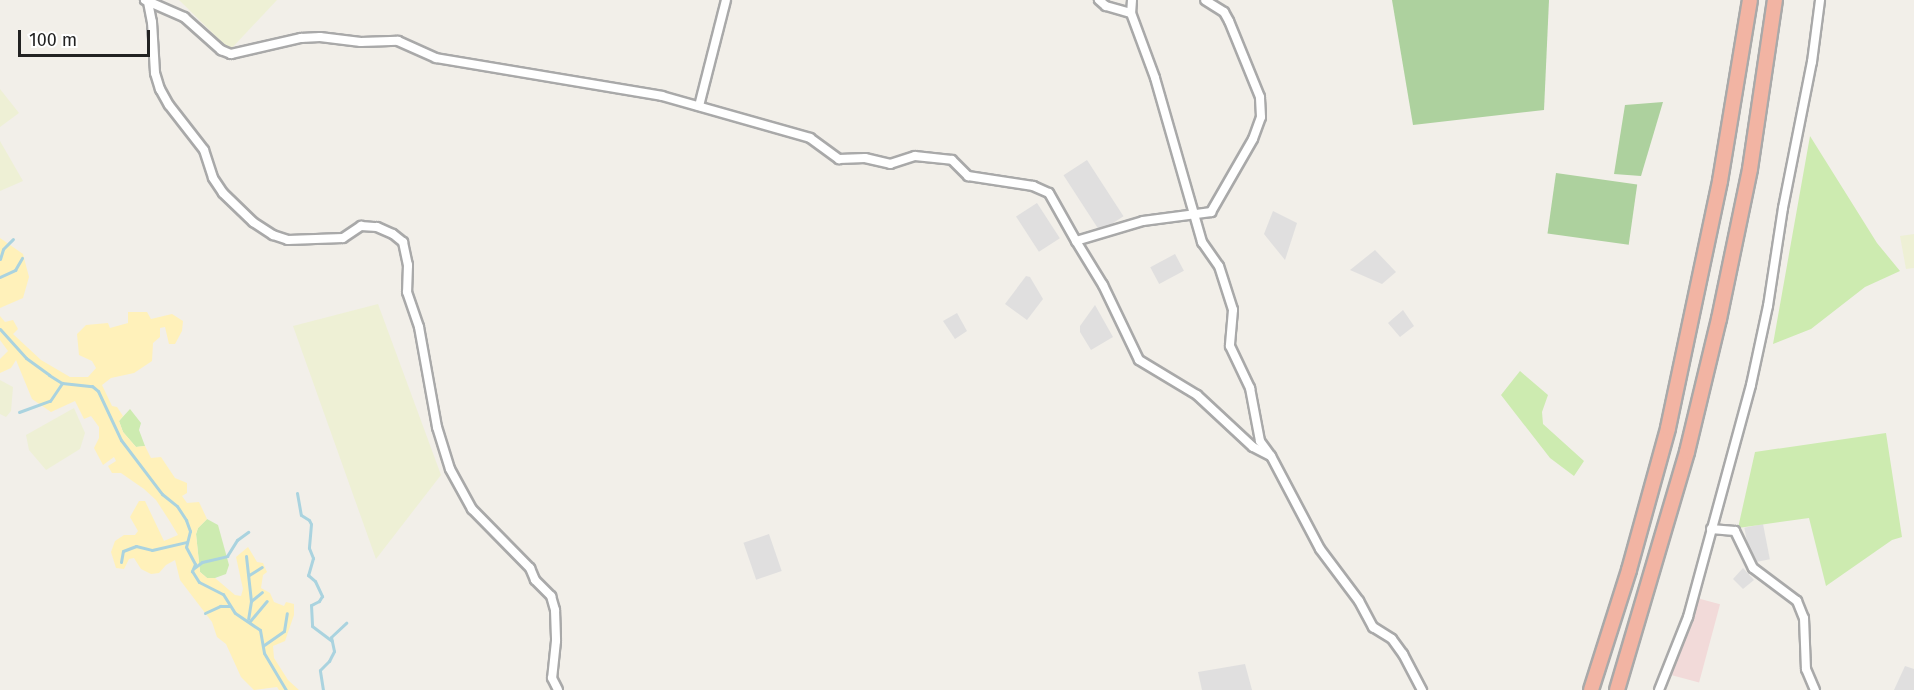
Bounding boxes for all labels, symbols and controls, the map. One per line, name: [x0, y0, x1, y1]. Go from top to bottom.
scale bar: [21, 18, 153, 56]
text: 100 m: [29, 29, 77, 51]

